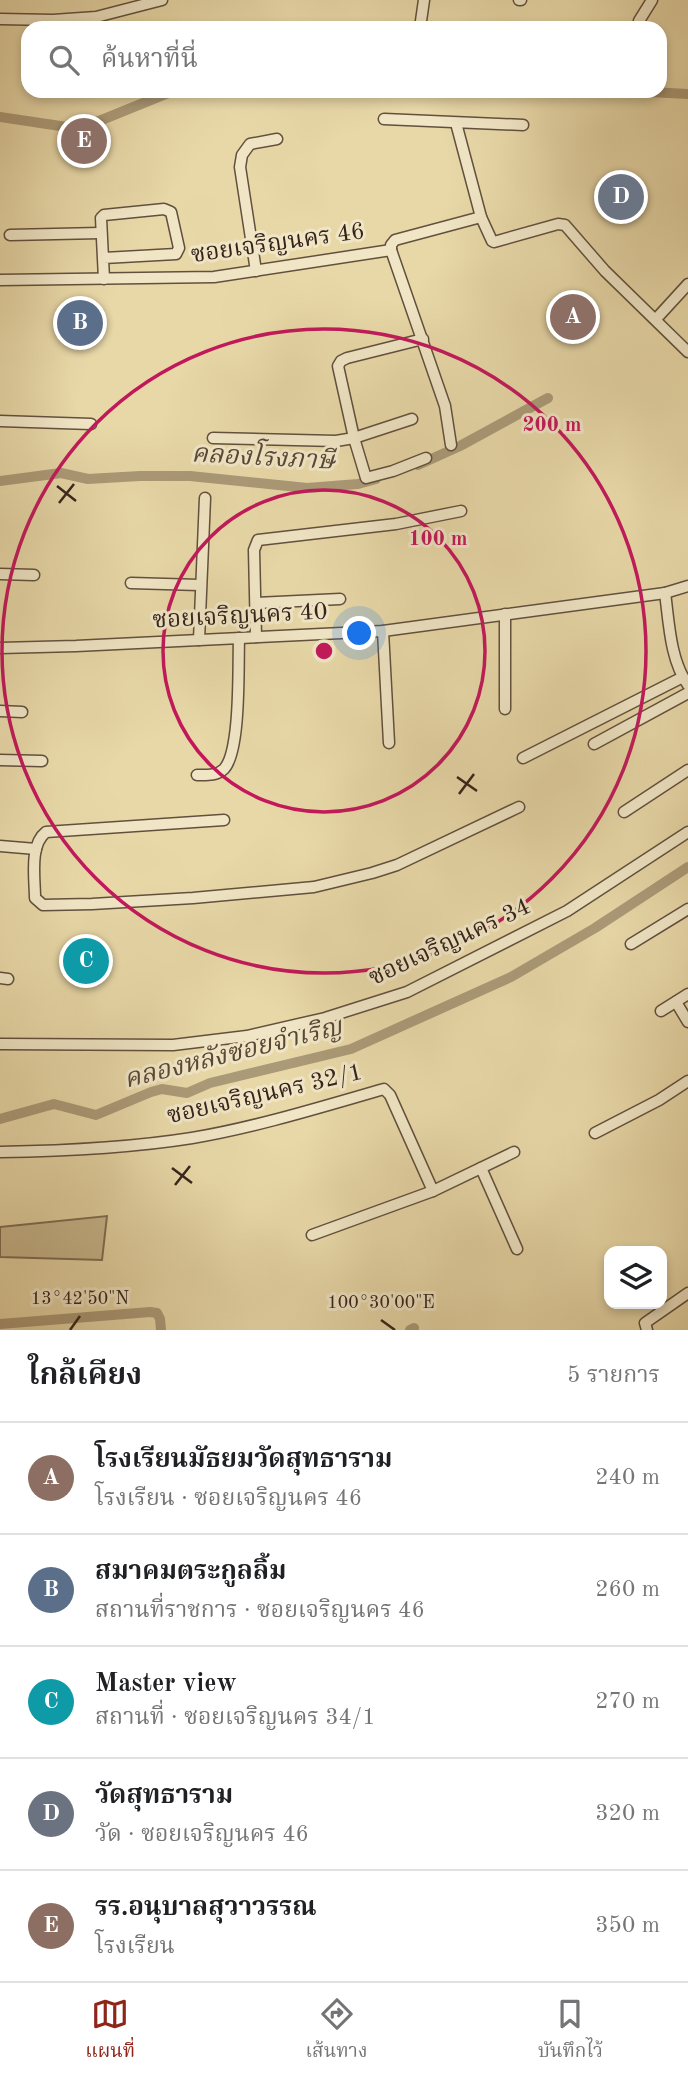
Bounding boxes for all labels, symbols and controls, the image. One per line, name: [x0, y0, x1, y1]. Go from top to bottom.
search box: [21, 21, 667, 98]
icon: search: [45, 41, 83, 79]
text: ค้นหาที่นี่: [101, 47, 198, 73]
pin: E: [61, 115, 107, 167]
pin: D: [598, 171, 644, 223]
street label: ซอยเจริญนคร 46: [189, 218, 366, 268]
pin: A: [550, 291, 596, 343]
pin: B: [57, 297, 103, 349]
text: 200 m: [522, 415, 582, 436]
water label: คลองโรงภาษี: [191, 434, 338, 475]
text: 100 m: [408, 529, 468, 550]
street label: ซอยเจริญนคร 40: [152, 598, 328, 634]
your location: [342, 616, 376, 650]
centre of rings: [312, 639, 336, 663]
street label: ซอยเจริญนคร 34: [365, 893, 534, 991]
pin: C: [63, 935, 109, 987]
water label: คลองหลังซอยจำเริญ: [121, 1012, 346, 1095]
street label: ซอยเจริญนคร 32/1: [164, 1059, 365, 1129]
map controls: [604, 1246, 667, 1309]
button: layers: [604, 1246, 667, 1309]
text: 13°42'50"N: [31, 1290, 129, 1308]
text: 100°30'00"E: [327, 1294, 435, 1312]
text: ใกล้เคียง: [28, 1361, 142, 1391]
text: 5 รายการ: [567, 1364, 660, 1387]
text: โรงเรียนมัธยมวัดสุทธาราม: [95, 1447, 392, 1473]
text: A: [42, 1466, 60, 1489]
text: 240 m: [595, 1466, 660, 1489]
text: โรงเรียน · ซอยเจริญนคร 46: [95, 1487, 362, 1510]
text: สมาคมตระกูลลิ้ม: [95, 1559, 286, 1585]
text: B: [43, 1578, 59, 1601]
text: 260 m: [595, 1578, 660, 1601]
text: สถานที่ราชการ · ซอยเจริญนคร 46: [95, 1599, 425, 1622]
text: Master view: [95, 1671, 237, 1697]
text: C: [43, 1690, 59, 1713]
text: 270 m: [595, 1690, 660, 1713]
text: สถานที่ · ซอยเจริญนคร 34/1: [95, 1706, 376, 1729]
text: วัดสุทธาราม: [95, 1783, 233, 1809]
text: D: [42, 1802, 60, 1825]
text: 320 m: [595, 1802, 660, 1825]
text: วัด · ซอยเจริญนคร 46: [95, 1823, 309, 1846]
text: รร.อนุบาลสุวาวรรณ: [95, 1895, 317, 1921]
text: E: [43, 1914, 59, 1937]
text: 350 m: [595, 1914, 660, 1937]
text: โรงเรียน: [95, 1935, 175, 1958]
tab: แผนที่: [85, 1995, 135, 2067]
tab: เส้นทาง: [306, 1995, 367, 2067]
tab: บันทึกไว้: [538, 1995, 603, 2067]

